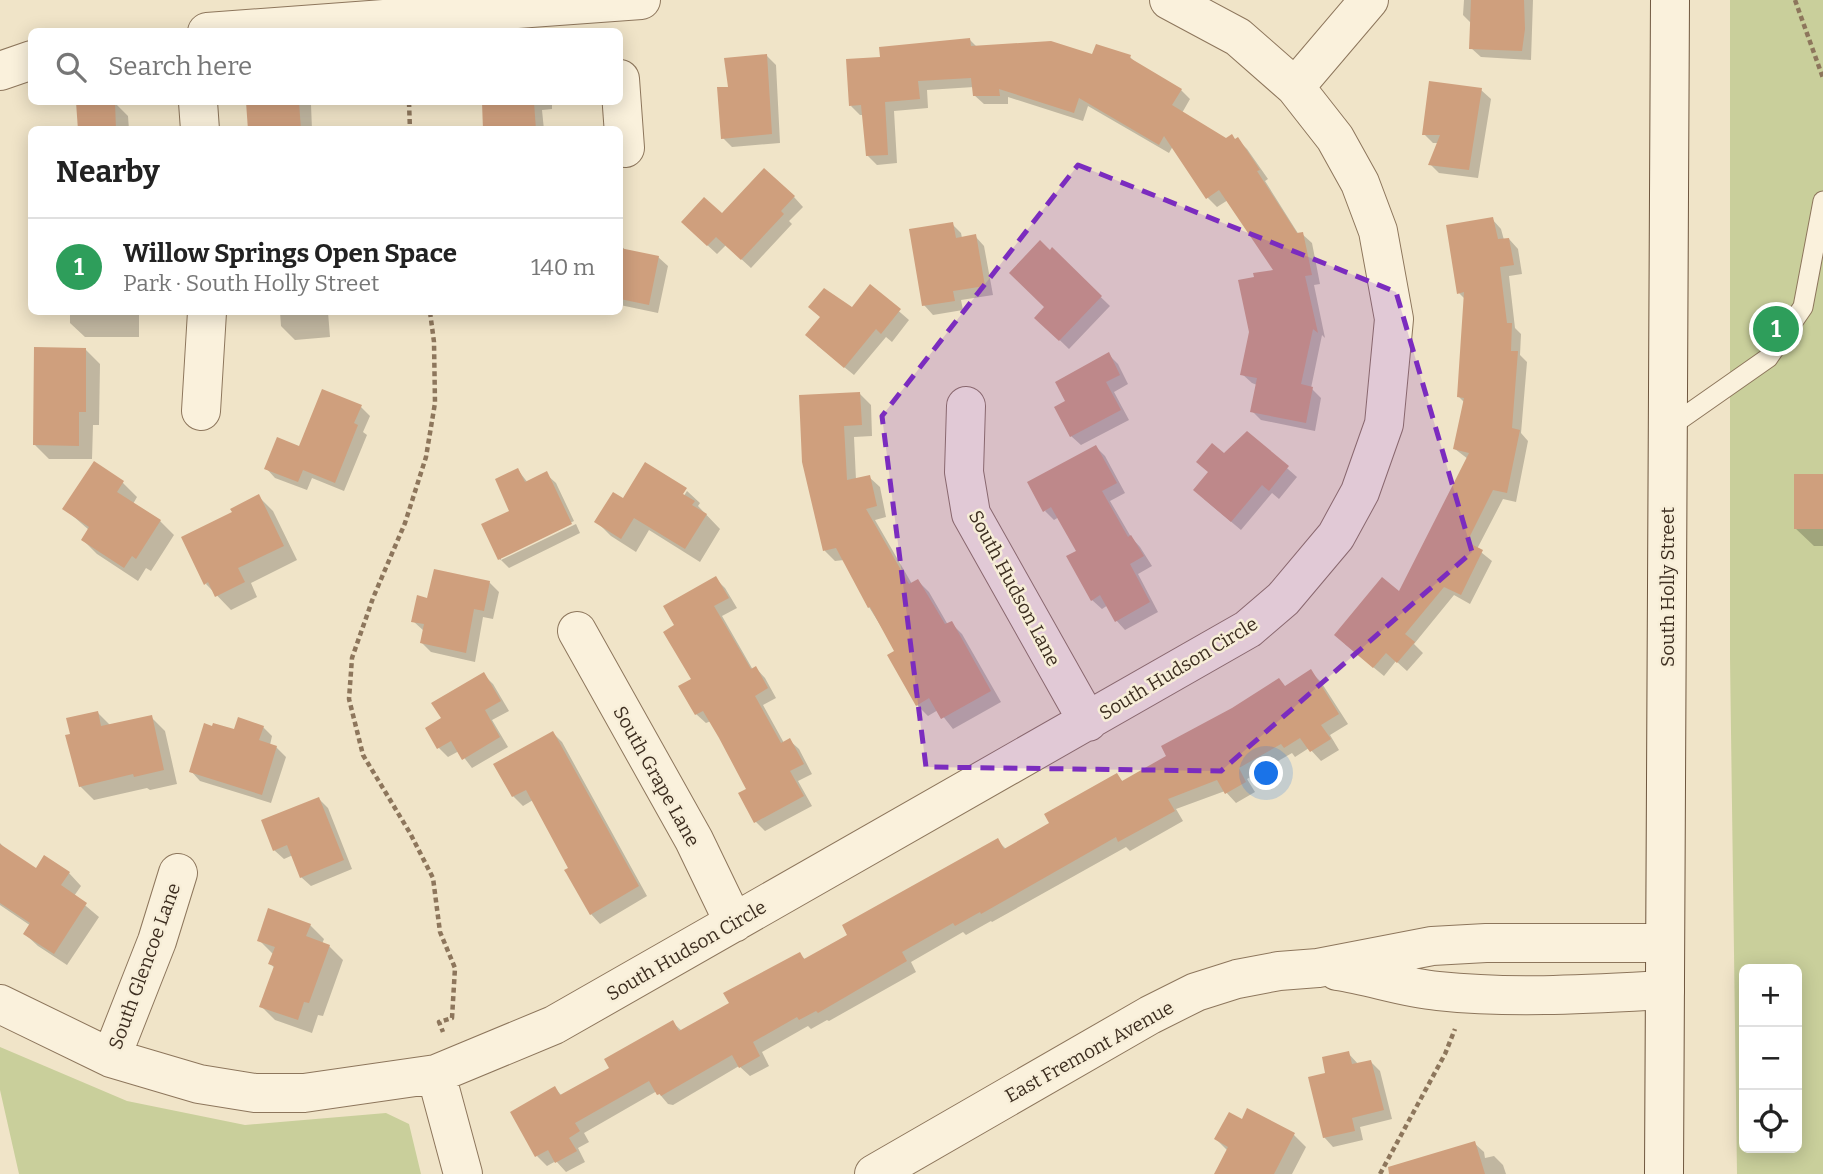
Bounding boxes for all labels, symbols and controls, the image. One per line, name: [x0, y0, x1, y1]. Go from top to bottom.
search box: [28, 28, 623, 105]
icon: search: [52, 48, 90, 86]
text: Search here: [108, 51, 252, 82]
text: Nearby: [56, 154, 160, 190]
text: Willow Springs Open Space: [123, 238, 457, 269]
text: 1: [74, 253, 84, 281]
text: 140 m: [531, 253, 595, 281]
text: Park · South Holly Street: [123, 269, 379, 297]
pin: 1: [1753, 303, 1799, 355]
street label: South Hudson Lane: [964, 506, 1065, 670]
street label: South Holly Street: [1656, 507, 1679, 667]
street label: South Hudson Circle: [1095, 612, 1262, 725]
street label: South Grape Lane: [608, 702, 705, 850]
your location: [1249, 756, 1283, 790]
street label: South Glencoe Lane: [104, 880, 185, 1053]
street label: South Hudson Circle: [602, 895, 770, 1006]
map controls: [1739, 964, 1802, 1153]
button: +: [1739, 964, 1802, 1027]
street label: East Fremont Avenue: [1001, 996, 1177, 1107]
button: −: [1739, 1027, 1802, 1090]
button: locate: [1739, 1090, 1802, 1153]

